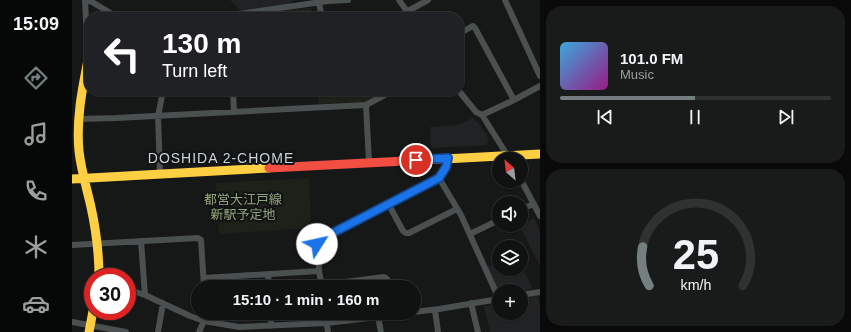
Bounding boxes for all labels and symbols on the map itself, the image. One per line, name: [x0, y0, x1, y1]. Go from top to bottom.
pin: [399, 143, 433, 177]
district label: DOSHIDA 2-CHOME: [148, 150, 294, 166]
north arrow: [492, 152, 528, 188]
park label: 都営大江戸線 新駅予定地: [204, 192, 282, 222]
position arrow: [296, 223, 338, 265]
speed limit sign: 30: [84, 268, 136, 320]

